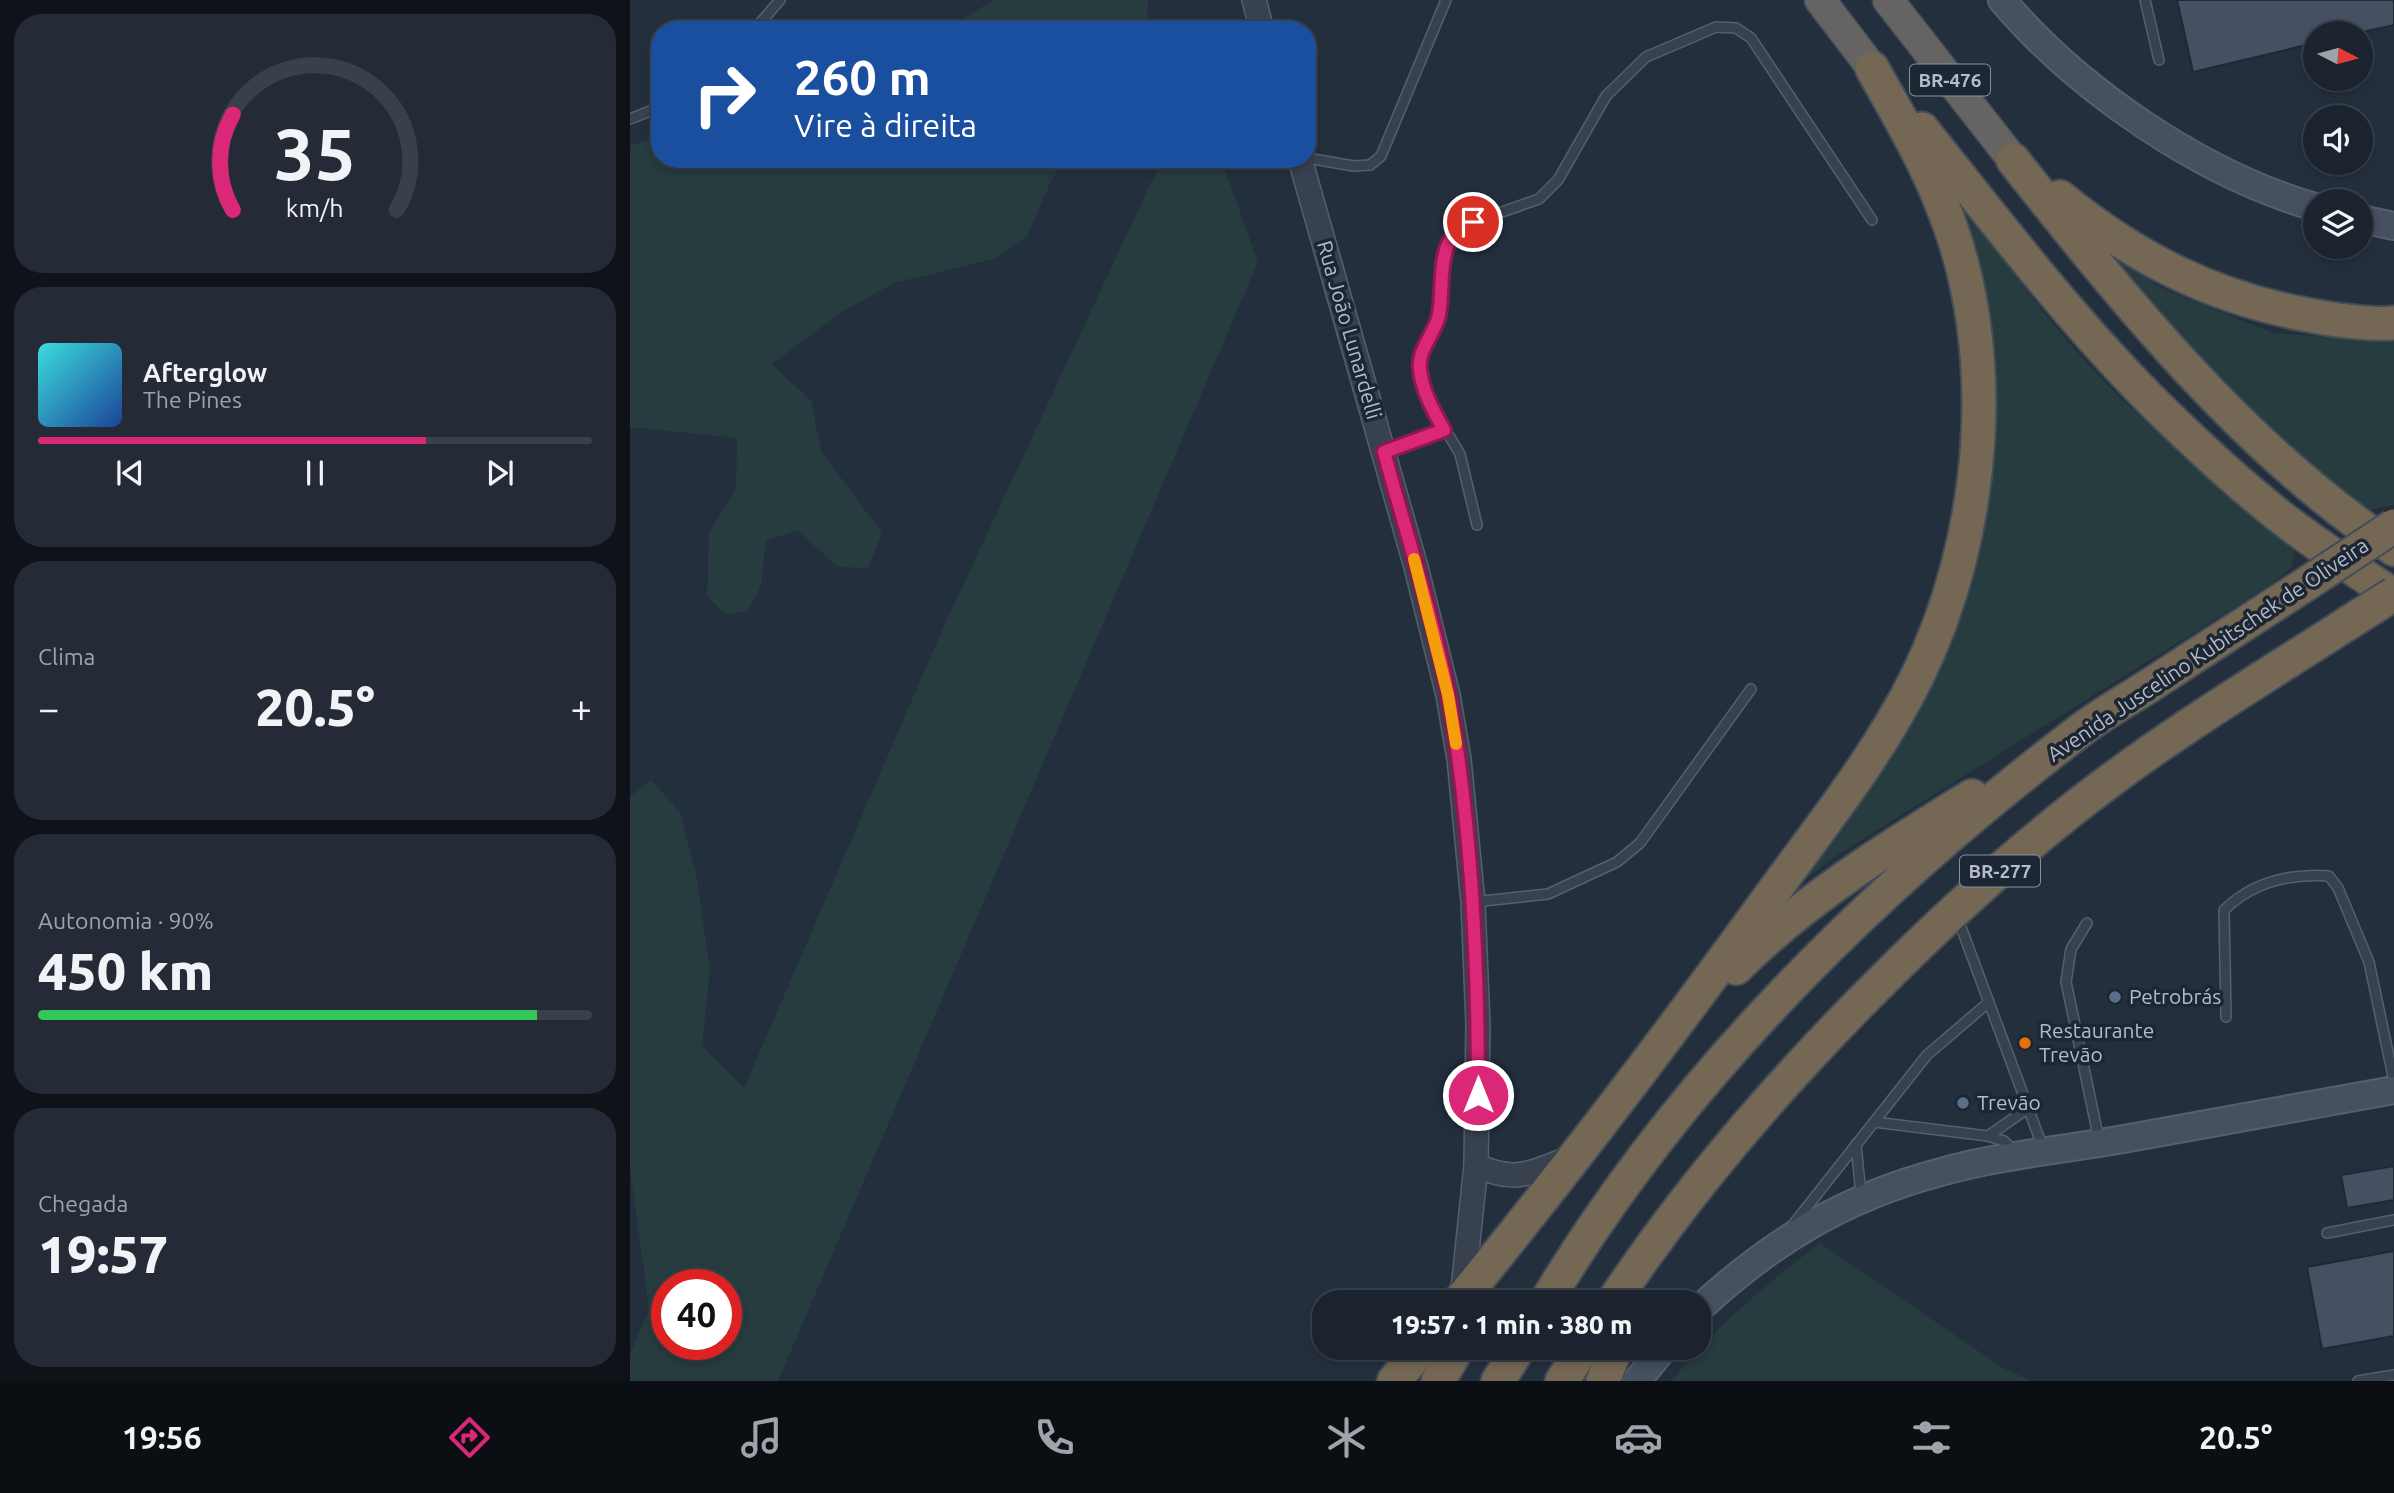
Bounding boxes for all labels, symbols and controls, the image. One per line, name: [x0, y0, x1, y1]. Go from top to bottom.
north arrow: [2303, 21, 2373, 91]
map controls: [2303, 21, 2373, 259]
icon: right: [679, 49, 770, 140]
text: 260 m: [794, 49, 931, 104]
road number: BR-476: [1910, 64, 1990, 96]
button: sound: [2303, 105, 2373, 175]
text: Vire à direita: [794, 107, 977, 143]
text: 35: [274, 112, 356, 194]
button: layers: [2303, 189, 2373, 259]
pin: [1443, 192, 1503, 252]
text: km/h: [286, 194, 344, 222]
icon: arrive: [1454, 203, 1492, 241]
street label: Rua João Lunardelli: [1313, 238, 1387, 422]
text: Afterglow: [143, 358, 267, 387]
text: The Pines: [143, 387, 242, 412]
icon: previous: [111, 454, 149, 492]
icon: pause: [296, 454, 334, 492]
icon: next: [481, 454, 519, 492]
street label: Avenida Juscelino Kubitschek de Oliveira: [2042, 532, 2372, 766]
text: Clima: [38, 644, 95, 669]
text: 20.5°: [255, 678, 375, 736]
text: −: [38, 687, 59, 729]
text: +: [571, 687, 592, 729]
road number: BR-277: [1960, 856, 2040, 886]
text: Autonomia · 90%: [38, 908, 214, 933]
text: 450 km: [38, 942, 213, 1000]
place label: Petrobrás: [2129, 984, 2221, 1008]
marker: Petrobrás: [2107, 989, 2123, 1005]
place label: Restaurante Trevão: [2039, 1018, 2154, 1066]
marker: Restaurante Trevão: [2017, 1035, 2033, 1051]
position arrow: [1441, 1058, 1515, 1132]
place label: Trevão: [1977, 1090, 2041, 1114]
marker: Trevão: [1955, 1095, 1971, 1111]
text: Chegada: [38, 1191, 128, 1216]
text: 19:57: [38, 1225, 168, 1283]
speed limit sign: 40: [651, 1269, 742, 1360]
text: 19:57 · 1 min · 380 m: [1391, 1310, 1632, 1339]
icon: directions: [445, 1413, 494, 1462]
icon: music: [737, 1413, 786, 1462]
icon: phone: [1030, 1413, 1079, 1462]
icon: climate: [1322, 1413, 1371, 1462]
icon: car: [1614, 1413, 1663, 1462]
icon: filters: [1907, 1413, 1956, 1462]
text: 19:56: [122, 1419, 202, 1455]
text: 20.5°: [2199, 1419, 2272, 1455]

